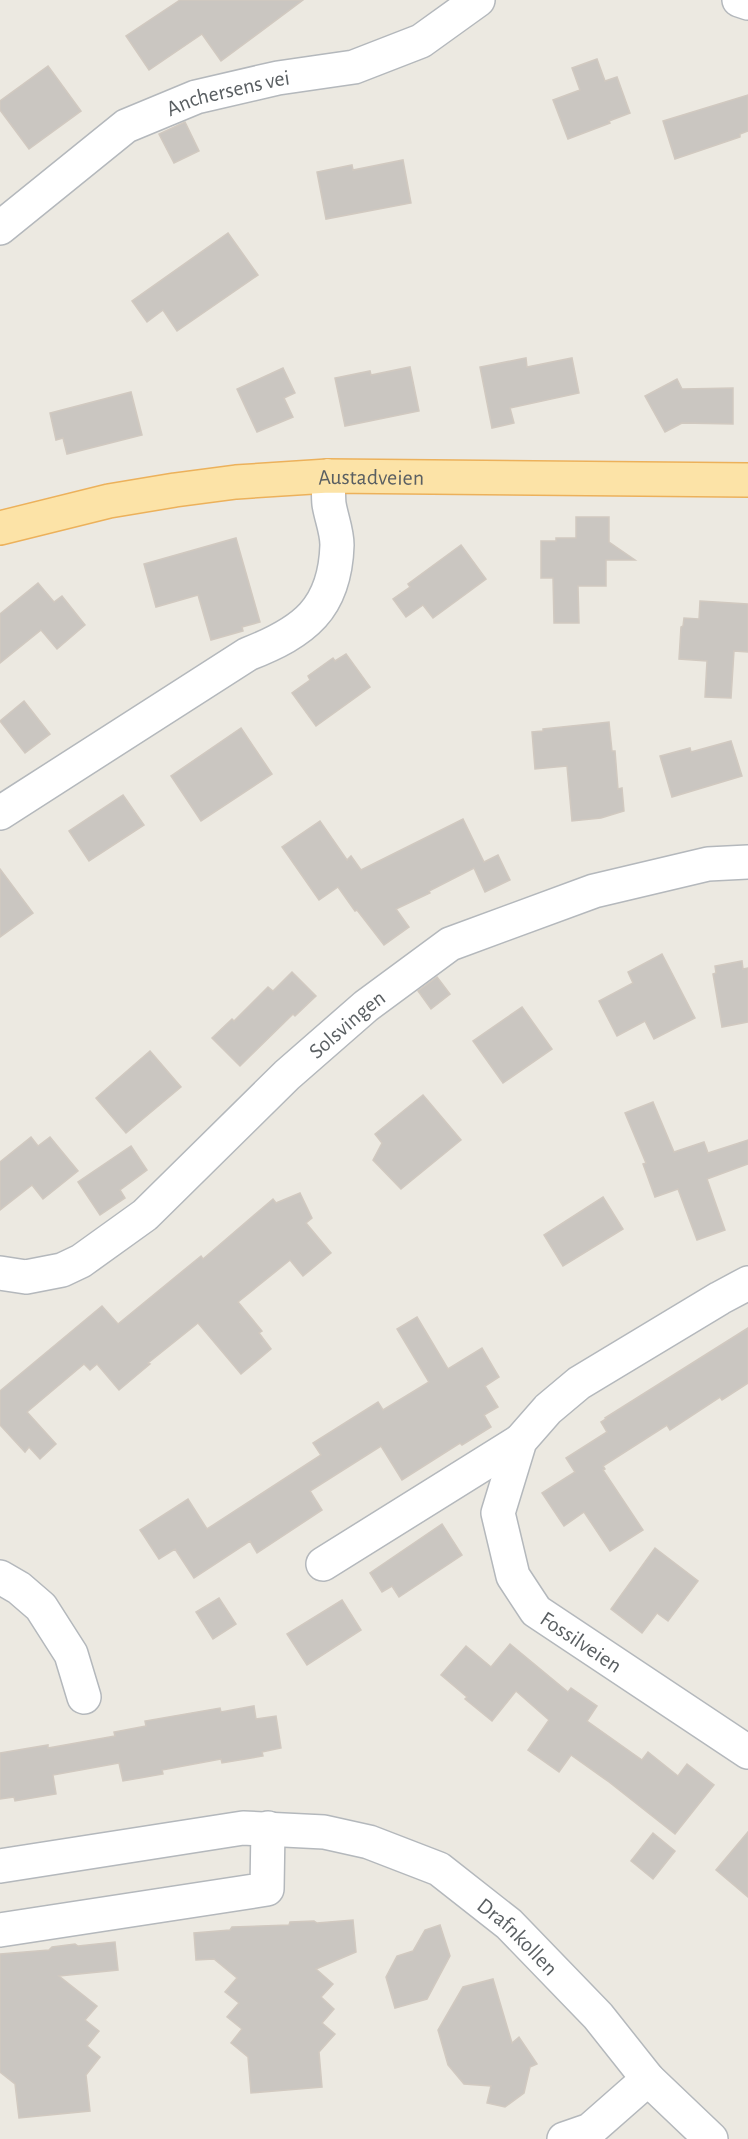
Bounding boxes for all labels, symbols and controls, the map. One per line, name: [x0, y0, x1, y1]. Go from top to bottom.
street label: Anchersens vei: [163, 66, 291, 120]
street label: Austadveien: [317, 466, 424, 489]
street label: Solsvingen: [305, 986, 389, 1063]
street label: Fossilveien: [536, 1607, 626, 1677]
street label: Drafnkollen: [473, 1894, 562, 1980]

